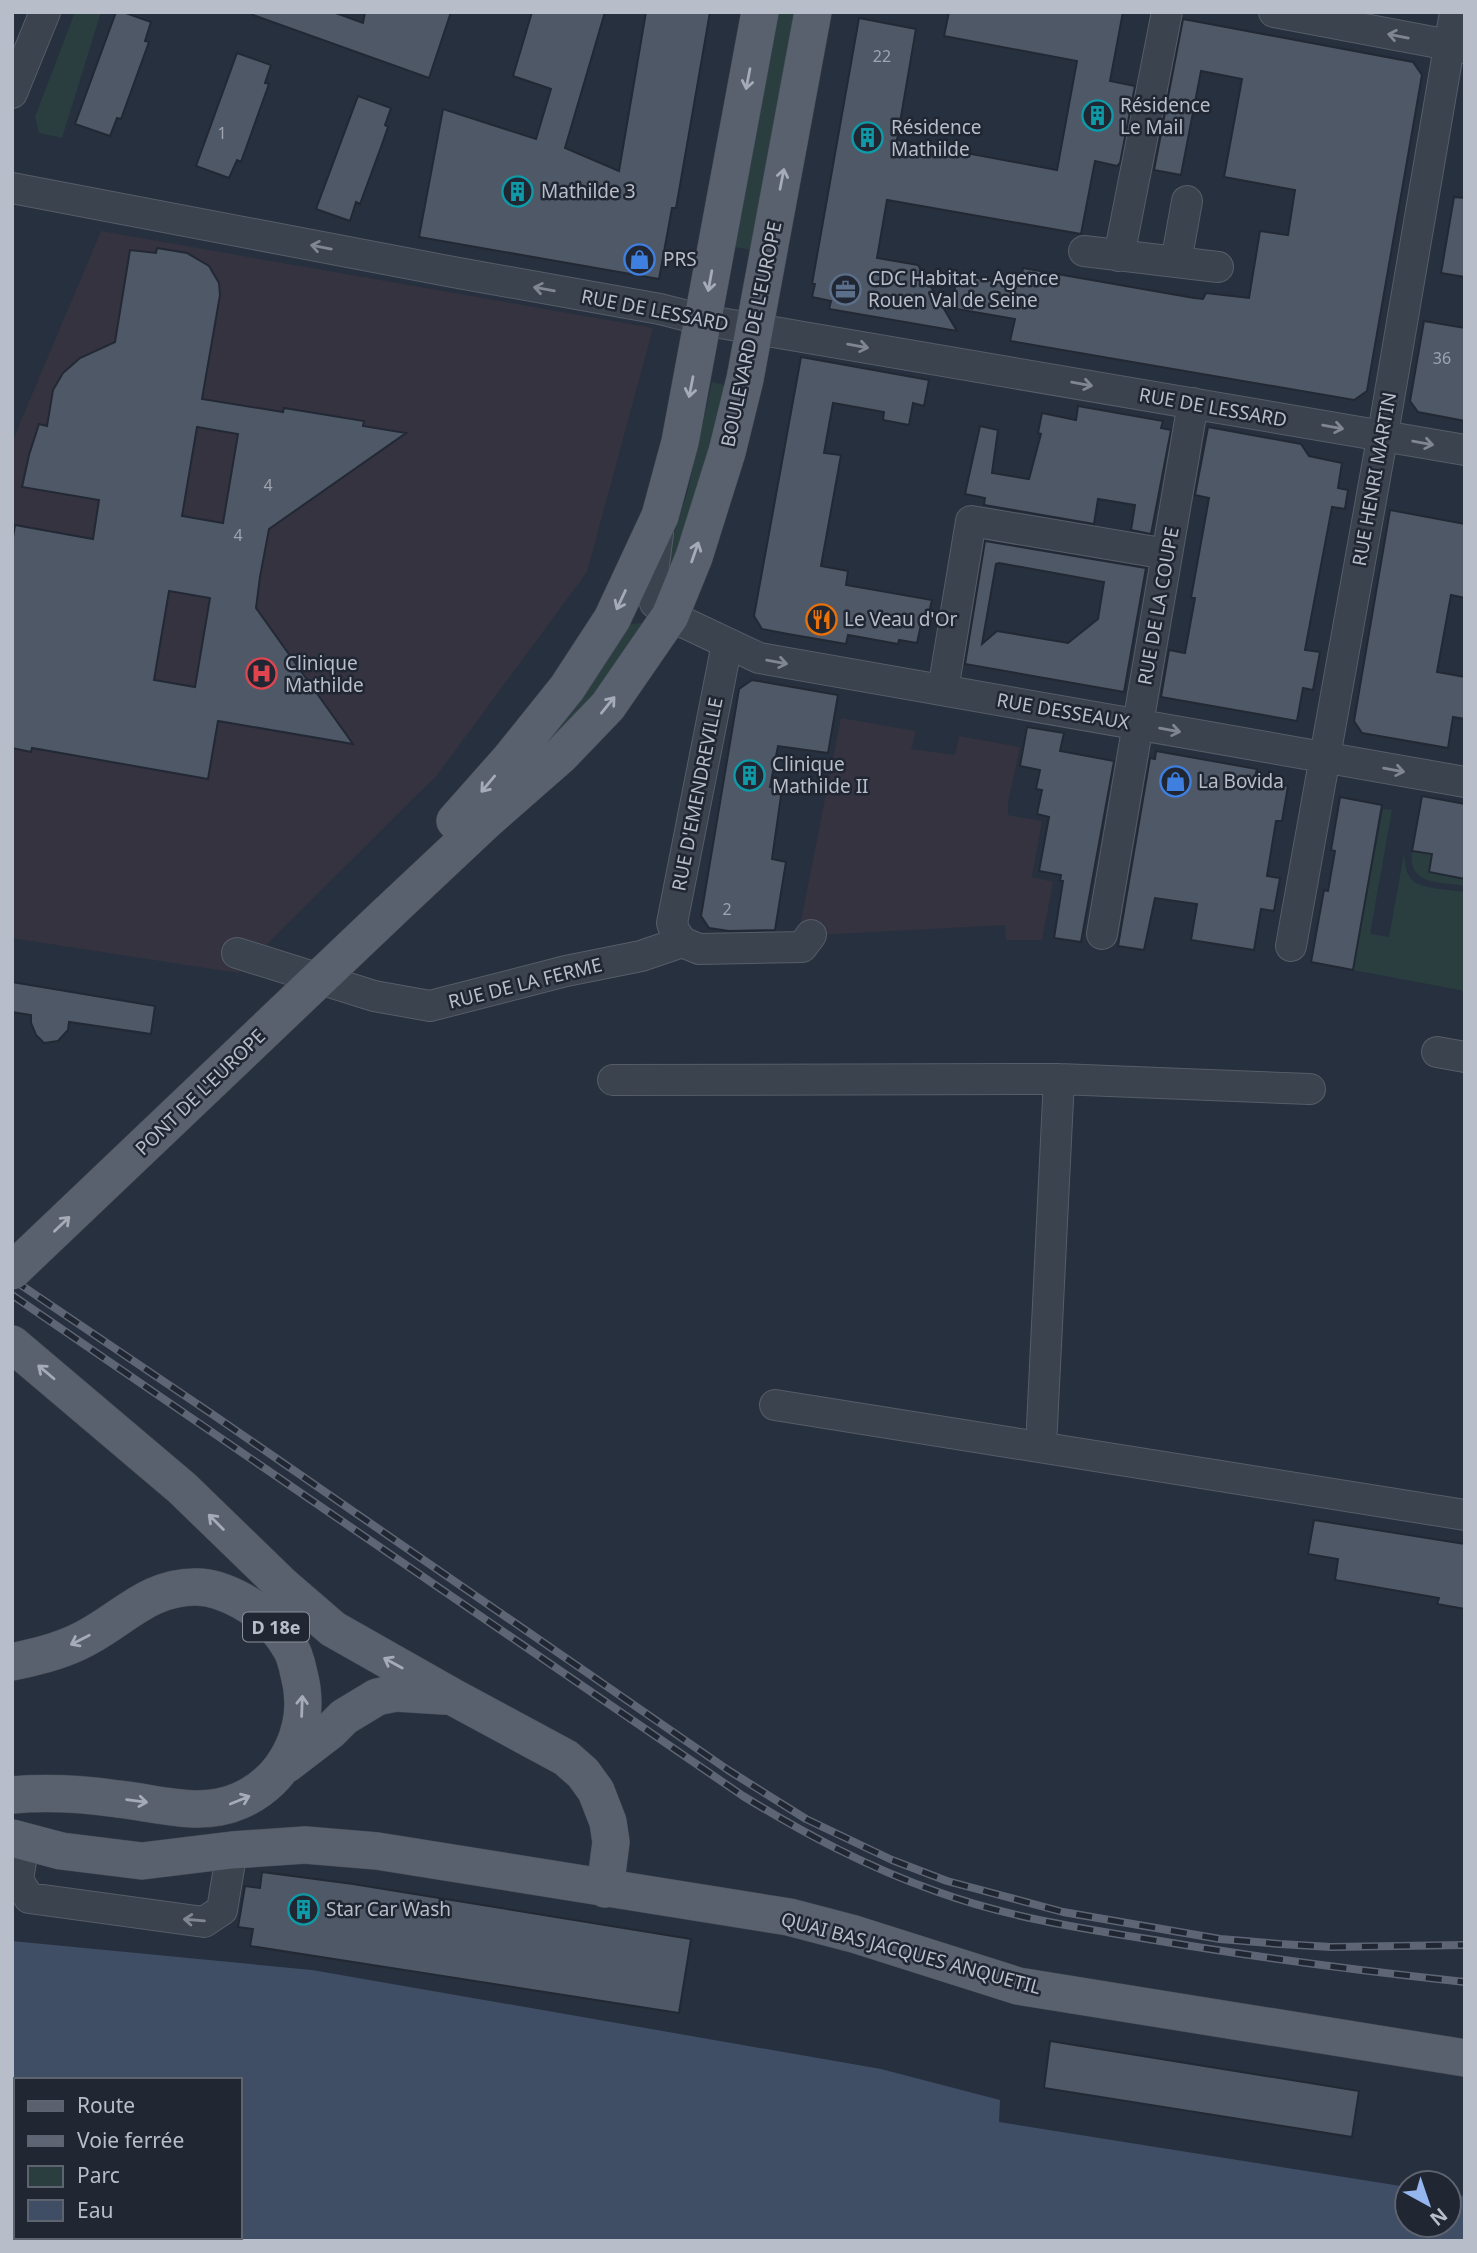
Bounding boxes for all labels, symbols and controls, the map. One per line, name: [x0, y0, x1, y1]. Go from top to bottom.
one-way arrow: [1387, 28, 1410, 42]
house number: 22: [873, 45, 891, 67]
one-way arrow: [740, 67, 754, 90]
place label: Résidence Le Mail: [1120, 92, 1211, 140]
building icon: Résidence Le Mail: [1080, 99, 1114, 133]
place label: Résidence Mathilde: [891, 114, 982, 162]
building icon: Résidence Mathilde: [851, 121, 885, 155]
house number: 1: [217, 122, 227, 144]
one-way arrow: [776, 168, 789, 191]
building icon: Mathilde 3: [501, 174, 535, 208]
place label: Mathilde 3: [541, 178, 636, 204]
street label: BOULEVARD DE L'EUROPE: [714, 219, 788, 449]
one-way arrow: [310, 240, 332, 253]
shop icon: PRS: [623, 242, 657, 276]
place label: PRS: [663, 246, 697, 272]
place label: CDC Habitat - Agence Rouen Val de Seine: [868, 265, 1059, 313]
one-way arrow: [703, 269, 716, 292]
office icon: CDC Habitat - Agence Rouen Val de Seine: [828, 272, 862, 306]
one-way arrow: [533, 281, 556, 295]
street label: RUE DE LESSARD: [579, 283, 731, 337]
one-way arrow: [846, 340, 869, 353]
house number: 36: [1433, 347, 1451, 369]
one-way arrow: [684, 375, 697, 398]
one-way arrow: [1070, 378, 1093, 391]
street label: RUE DE LESSARD: [1137, 381, 1289, 433]
street label: RUE HENRI MARTIN: [1346, 390, 1402, 568]
one-way arrow: [1321, 421, 1344, 434]
one-way arrow: [1411, 437, 1434, 450]
house number: 4: [263, 474, 273, 496]
house number: 4: [233, 524, 243, 546]
street label: RUE DE LA COUPE: [1131, 525, 1185, 687]
one-way arrow: [690, 542, 702, 564]
one-way arrow: [614, 589, 627, 610]
restaurant icon: Le Veau d'Or: [804, 602, 838, 636]
place label: Le Veau d'Or: [844, 606, 957, 632]
place label: Clinique Mathilde: [285, 650, 364, 698]
one-way arrow: [765, 655, 788, 669]
hospital icon: Clinique Mathilde: [245, 657, 279, 691]
street label: RUE DESSEAUX: [995, 687, 1132, 736]
street label: RUE D'EMENDREVILLE: [665, 695, 729, 893]
one-way arrow: [600, 697, 616, 715]
one-way arrow: [1159, 724, 1181, 738]
place label: Clinique Mathilde II: [772, 751, 869, 799]
building icon: Clinique Mathilde II: [732, 758, 766, 792]
shop icon: La Bovida: [1158, 764, 1192, 798]
one-way arrow: [1383, 764, 1405, 777]
place label: La Bovida: [1198, 768, 1284, 794]
one-way arrow: [480, 775, 496, 793]
house number: 2: [722, 898, 732, 920]
street label: RUE DE LA FERME: [445, 951, 605, 1015]
street label: PONT DE L'EUROPE: [129, 1023, 271, 1161]
one-way arrow: [53, 1216, 70, 1233]
one-way arrow: [37, 1364, 55, 1380]
one-way arrow: [208, 1514, 225, 1531]
road number: D 18e: [243, 1612, 309, 1642]
one-way arrow: [70, 1634, 90, 1648]
one-way arrow: [383, 1656, 404, 1669]
one-way arrow: [296, 1695, 309, 1718]
one-way arrow: [229, 1792, 251, 1805]
one-way arrow: [125, 1795, 148, 1808]
building icon: Star Car Wash: [286, 1892, 320, 1926]
place label: Star Car Wash: [326, 1896, 451, 1922]
street label: QUAI BAS JACQUES ANQUETIL: [778, 1906, 1044, 2000]
one-way arrow: [183, 1913, 206, 1926]
legend: [14, 2078, 242, 2239]
text: Route: [77, 2091, 135, 2119]
text: Voie ferrée: [77, 2126, 184, 2154]
text: Parc: [77, 2161, 120, 2189]
north arrow: [1393, 2169, 1463, 2239]
text: Eau: [77, 2196, 113, 2224]
text: N: [1425, 2202, 1453, 2232]

